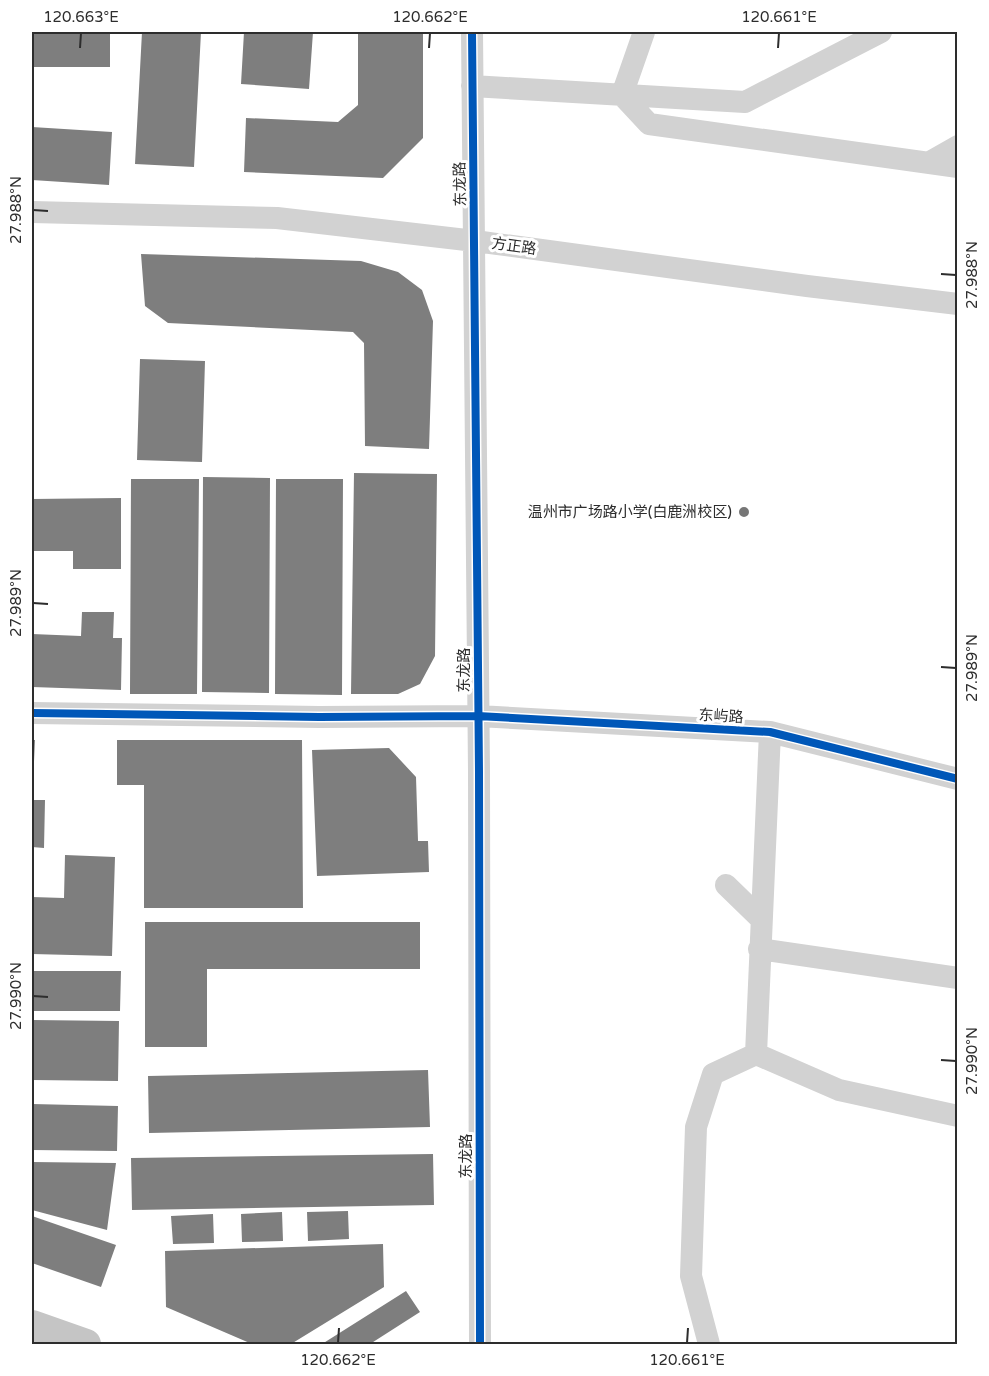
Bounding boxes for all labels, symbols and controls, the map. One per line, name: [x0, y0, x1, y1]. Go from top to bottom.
text: 120.663°E: [43, 8, 119, 26]
text: 120.662°E: [392, 8, 468, 26]
text: 120.661°E: [741, 8, 817, 26]
street label: 东龙路: [451, 161, 469, 207]
text: 27.988°N: [7, 176, 25, 244]
street label: 方正路: [490, 234, 538, 258]
text: 27.988°N: [963, 241, 981, 309]
place label: 温州市广场路小学(白鹿洲校区): [528, 503, 732, 521]
marker: 温州市广场路小学(白鹿洲校区): [737, 505, 751, 519]
text: 27.989°N: [7, 569, 25, 637]
text: 27.989°N: [963, 634, 981, 702]
street label: 东龙路: [455, 647, 473, 693]
street label: 东屿路: [698, 706, 744, 726]
text: 27.990°N: [7, 962, 25, 1030]
text: 27.990°N: [963, 1027, 981, 1095]
street label: 东龙路: [457, 1133, 475, 1179]
text: 120.662°E: [300, 1351, 376, 1369]
text: 120.661°E: [649, 1351, 725, 1369]

